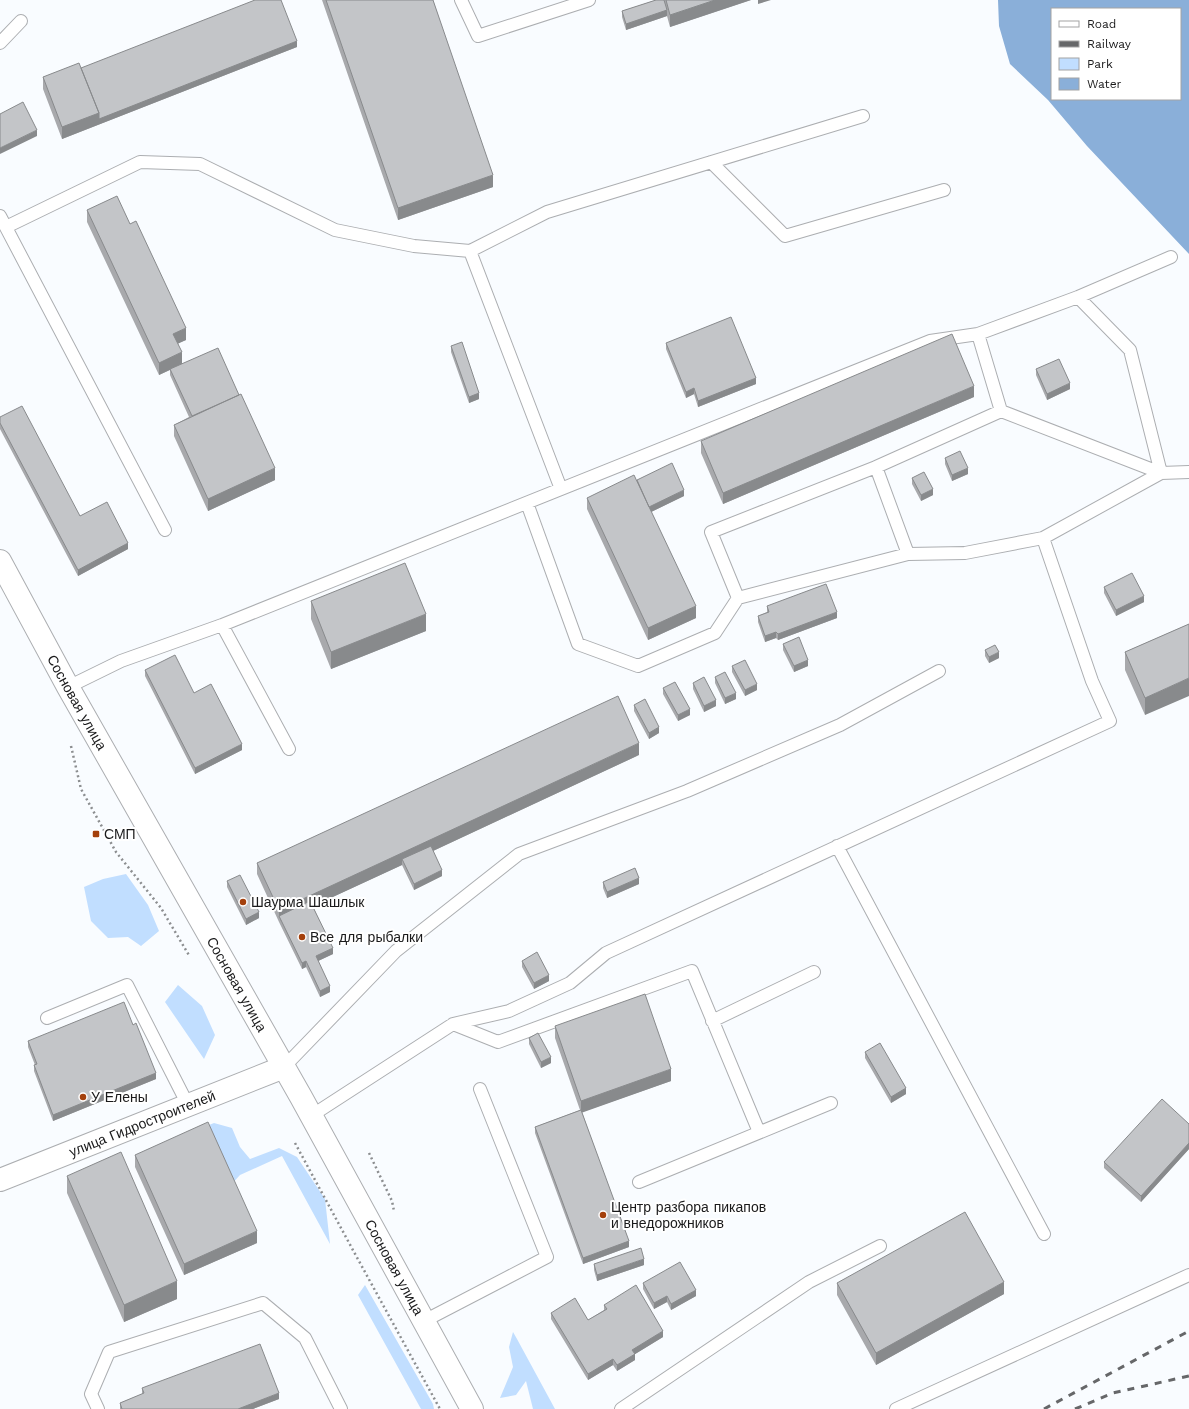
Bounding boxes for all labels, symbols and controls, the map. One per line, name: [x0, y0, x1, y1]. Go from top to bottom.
legend: [1051, 8, 1181, 100]
text: Road: [1087, 17, 1116, 31]
text: Railway: [1087, 37, 1132, 51]
text: Park: [1087, 57, 1113, 71]
text: Water: [1087, 77, 1122, 91]
street label: Сосновая улица: [44, 652, 110, 753]
place label: СМП: [104, 826, 136, 842]
marker: СМП: [91, 829, 101, 839]
place label: Шаурма Шашлык: [251, 894, 365, 910]
marker: Шаурма Шашлык: [238, 897, 248, 907]
place label: Все для рыбалки: [310, 929, 423, 945]
marker: Все для рыбалки: [297, 932, 307, 942]
street label: Сосновая улица: [204, 934, 270, 1035]
street label: улица Гидростроителей: [67, 1087, 218, 1160]
place label: У Елены: [91, 1089, 148, 1105]
marker: У Елены: [78, 1092, 88, 1102]
place label: Центр разбора пикапов и внедорожников: [611, 1199, 766, 1231]
marker: Центр разбора пикапов и внедорожников: [598, 1210, 608, 1220]
street label: Сосновая улица: [362, 1217, 427, 1318]

